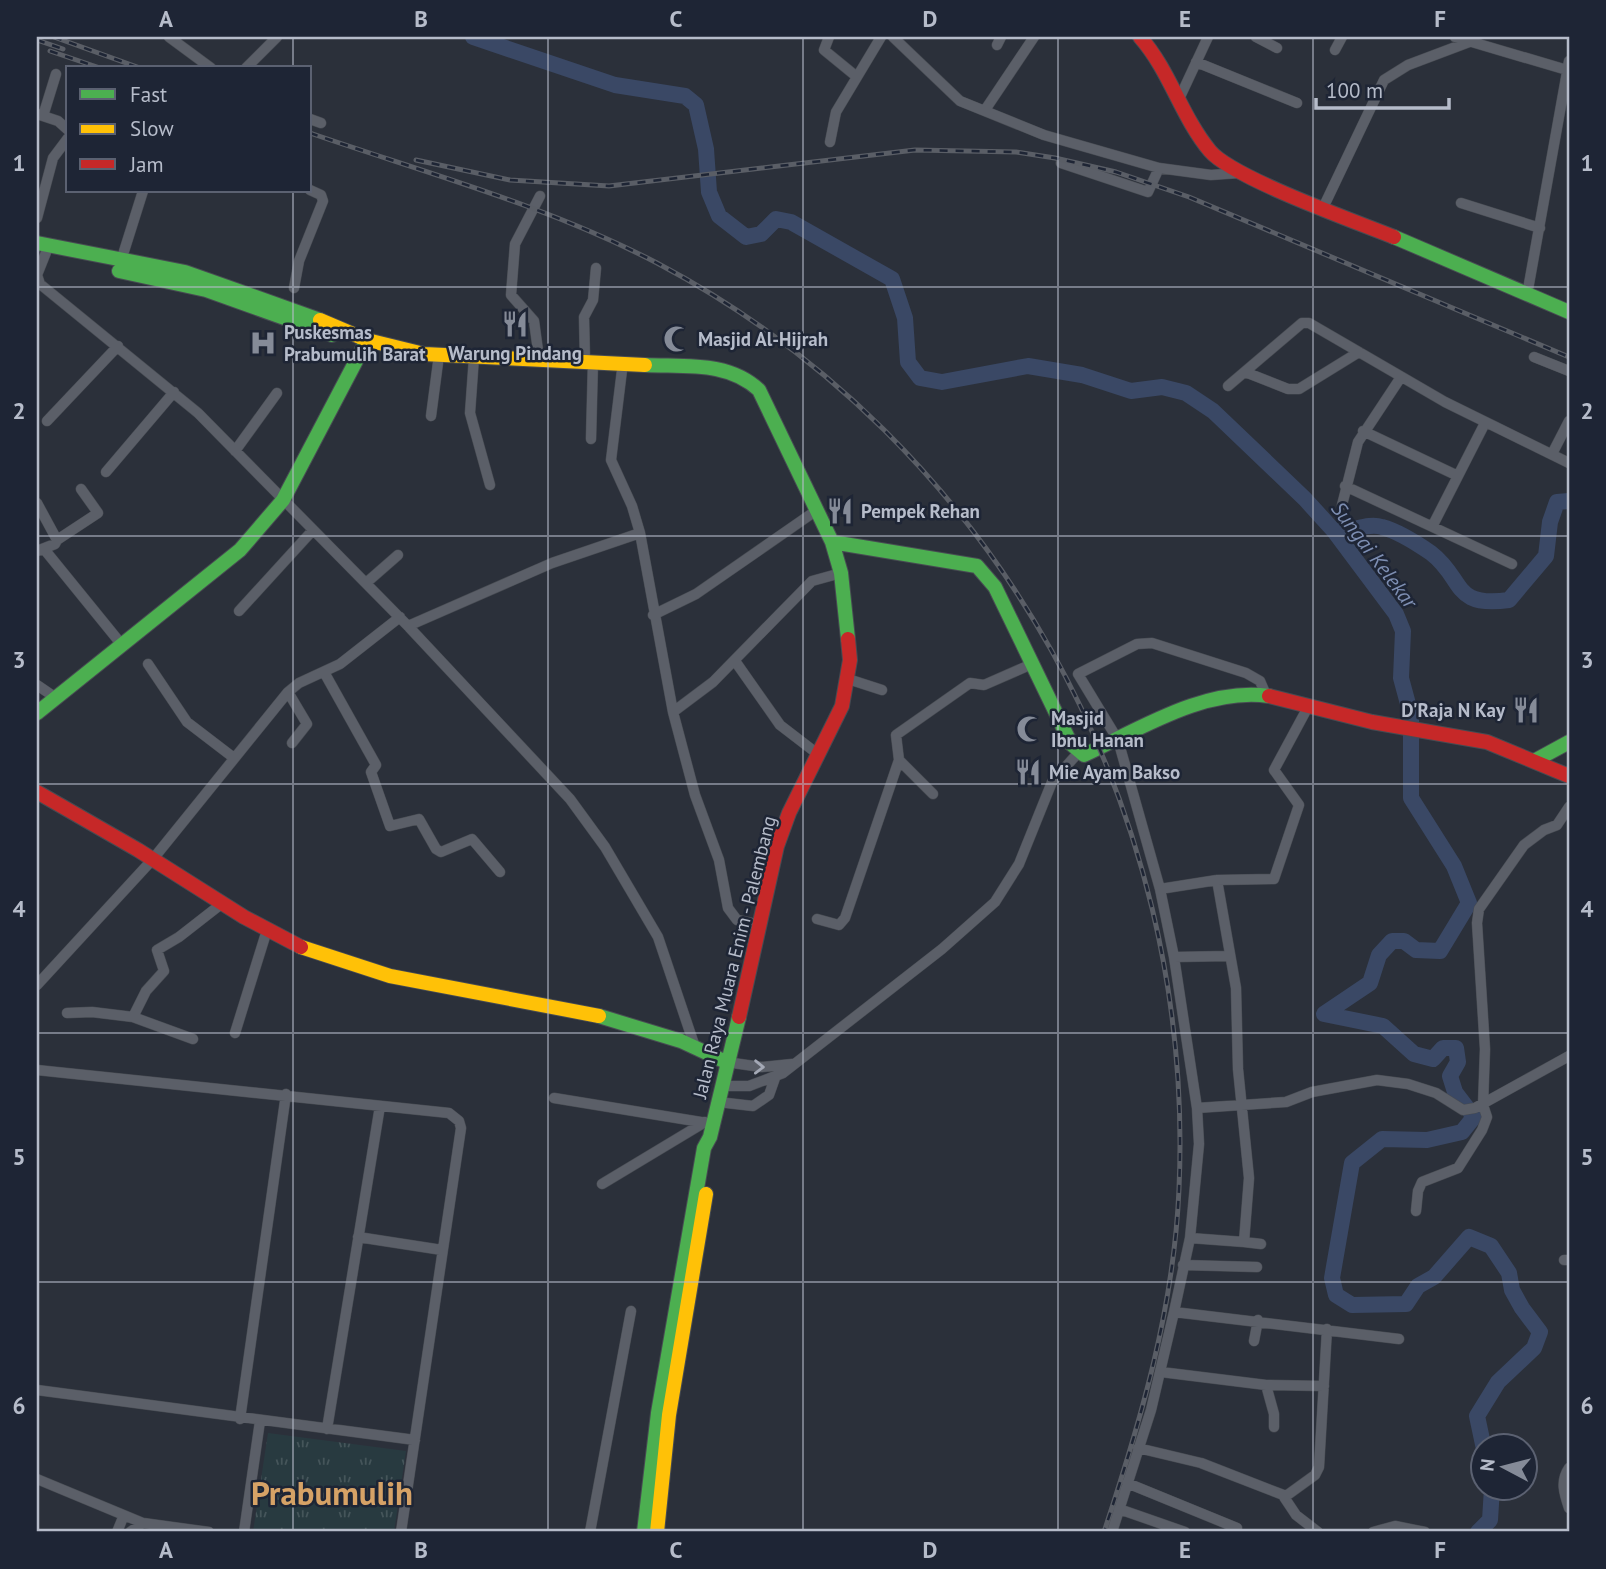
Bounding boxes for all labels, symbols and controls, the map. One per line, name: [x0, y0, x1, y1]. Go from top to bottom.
text: A: [159, 4, 173, 33]
text: B: [414, 4, 428, 33]
text: C: [670, 4, 683, 33]
text: D: [923, 4, 937, 33]
text: E: [1179, 4, 1191, 33]
text: F: [1434, 4, 1446, 33]
legend: [66, 66, 312, 192]
scale bar: [1316, 66, 1448, 110]
text: 100 m: [1326, 77, 1383, 104]
text: Fast: [130, 81, 167, 108]
text: Slow: [130, 115, 174, 142]
text: 1: [12, 148, 26, 177]
text: 1: [1580, 148, 1594, 177]
text: Jam: [129, 151, 164, 178]
restaurant icon: Warung Pindang: [500, 309, 530, 339]
place label: Puskesmas Prabumulih Barat: [284, 320, 426, 366]
mosque icon: Masjid Al-Hijrah: [662, 324, 692, 354]
place label: Masjid Al-Hijrah: [698, 327, 828, 351]
hospital icon: Puskesmas Prabumulih Barat: [248, 328, 278, 358]
place label: Warung Pindang: [448, 341, 582, 365]
text: 2: [12, 396, 26, 425]
text: 2: [1580, 396, 1594, 425]
restaurant icon: Pempek Rehan: [825, 496, 855, 526]
water label: Sungai Kelekar: [1325, 496, 1425, 615]
place label: Pempek Rehan: [861, 499, 980, 523]
text: 3: [12, 645, 26, 674]
text: 3: [1580, 645, 1594, 674]
restaurant icon: D'Raja N Kay: [1511, 695, 1541, 725]
place label: D'Raja N Kay: [1401, 698, 1506, 722]
place label: Masjid Ibnu Hanan: [1051, 706, 1144, 752]
mosque icon: Masjid Ibnu Hanan: [1015, 714, 1045, 744]
restaurant icon: Mie Ayam Bakso: [1013, 757, 1043, 787]
place label: Mie Ayam Bakso: [1049, 760, 1180, 784]
street label: Jalan Raya Muara Enim - Palembang: [687, 813, 781, 1102]
text: 4: [12, 894, 26, 923]
text: 4: [1580, 894, 1594, 923]
one-way arrow: [754, 1059, 765, 1074]
text: 5: [12, 1142, 26, 1171]
text: 5: [1580, 1142, 1594, 1171]
text: 6: [12, 1391, 26, 1420]
text: 6: [1580, 1391, 1594, 1420]
north arrow: [1470, 1432, 1540, 1502]
text: N: [1474, 1457, 1500, 1473]
district label: Prabumulih: [251, 1471, 413, 1514]
text: A: [159, 1535, 173, 1564]
text: B: [414, 1535, 428, 1564]
text: C: [670, 1535, 683, 1564]
text: D: [923, 1535, 937, 1564]
text: E: [1179, 1535, 1191, 1564]
text: F: [1434, 1535, 1446, 1564]

